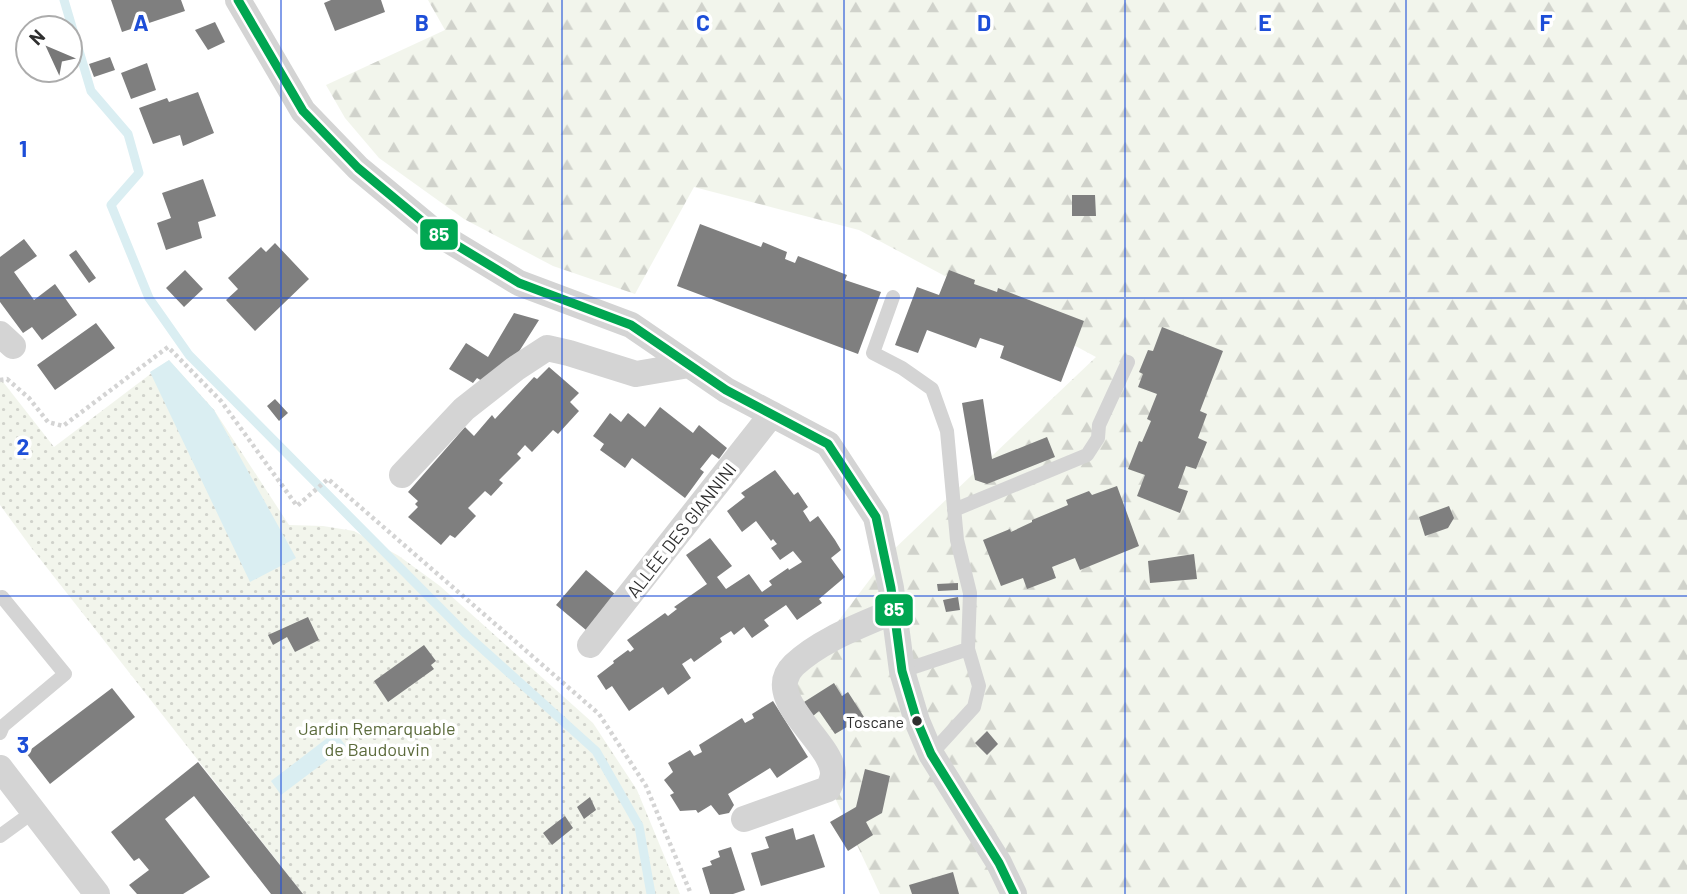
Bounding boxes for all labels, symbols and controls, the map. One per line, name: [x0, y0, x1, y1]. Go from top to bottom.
text: A: [133, 8, 149, 36]
text: B: [415, 8, 429, 36]
text: C: [696, 8, 710, 36]
text: D: [977, 8, 991, 36]
text: E: [1258, 8, 1272, 36]
text: F: [1540, 8, 1553, 36]
north arrow: [14, 14, 84, 84]
text: N: [24, 24, 49, 49]
text: 1: [19, 134, 27, 162]
line badge: 85: [419, 218, 459, 251]
text: 85: [429, 222, 449, 245]
text: 2: [17, 432, 29, 460]
street label: ALLÉE DES GIANNINI: [622, 458, 740, 602]
line badge: 85: [874, 593, 914, 627]
text: 85: [884, 597, 904, 620]
place label: Toscane: [846, 712, 904, 731]
marker: Toscane: [910, 714, 924, 728]
park label: Jardin Remarquable de Baudouvin: [298, 717, 456, 760]
text: 3: [17, 730, 29, 758]

